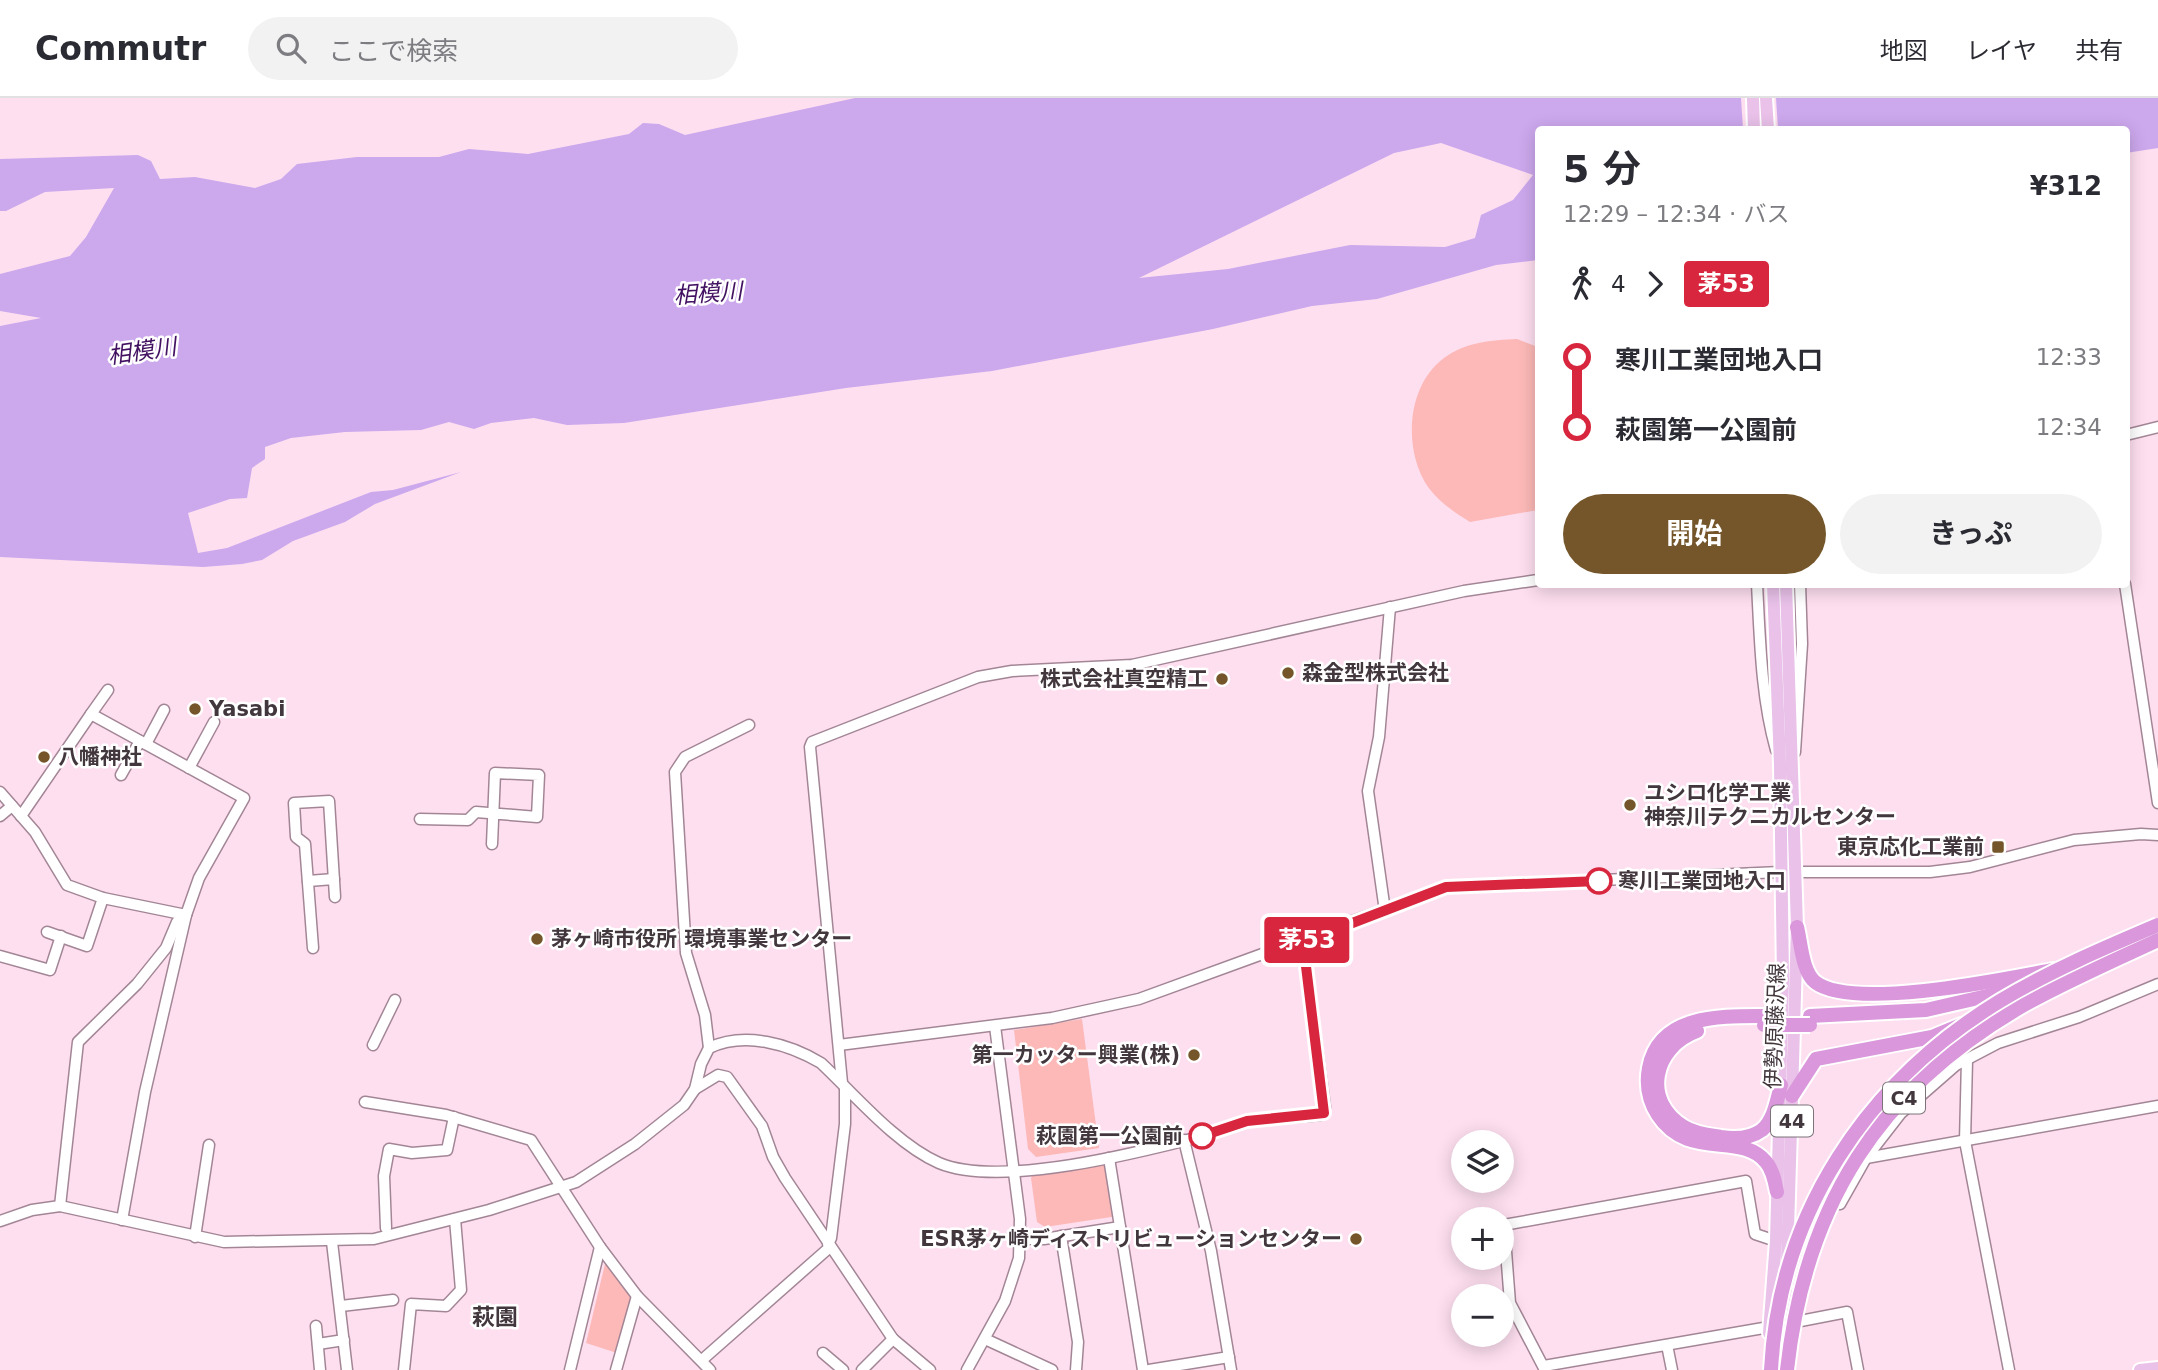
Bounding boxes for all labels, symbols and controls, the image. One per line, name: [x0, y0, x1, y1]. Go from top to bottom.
search box: [248, 17, 738, 80]
text: Commutr: [35, 29, 206, 68]
icon: search: [272, 29, 310, 67]
text: ここで検索: [328, 36, 458, 66]
text: 地図: [1880, 37, 1928, 65]
text: レイヤ: [1966, 37, 2037, 65]
text: 共有: [2075, 37, 2123, 65]
text: 5 分: [1563, 147, 1641, 191]
text: ¥312: [2030, 171, 2102, 201]
text: 12:29 – 12:34 · バス: [1563, 201, 1790, 227]
icon: walk: [1563, 265, 1601, 303]
icon: forward: [1636, 265, 1674, 303]
text: 茅53: [1698, 270, 1755, 298]
text: 4: [1611, 271, 1626, 297]
water label: 相模川: [673, 277, 746, 308]
water label: 相模川: [106, 333, 181, 369]
text: 12:33: [2036, 344, 2102, 370]
text: 寒川工業団地入口: [1615, 345, 1823, 375]
text: 12:34: [2036, 414, 2102, 440]
text: 萩園第一公園前: [1615, 415, 1797, 445]
button: 開始: [1563, 494, 1826, 574]
button: きっぷ: [1840, 494, 2102, 574]
place label: 森金型株式会社: [1302, 661, 1449, 685]
marker: 森金型株式会社: [1280, 665, 1296, 681]
place label: 株式会社真空精工: [1040, 667, 1208, 691]
marker: 株式会社真空精工: [1214, 671, 1230, 687]
place label: Yasabi: [208, 697, 285, 721]
marker: Yasabi: [187, 701, 203, 717]
place label: 八幡神社: [58, 745, 142, 769]
marker: 八幡神社: [36, 749, 52, 765]
place label: ユシロ化学工業 神奈川テクニカルセンター: [1644, 781, 1896, 829]
marker: ユシロ化学工業 神奈川テクニカルセンター: [1622, 797, 1638, 813]
place label: 東京応化工業前: [1837, 835, 1984, 859]
marker: 東京応化工業前: [1990, 839, 2006, 855]
marker: 寒川工業団地入口: [1586, 868, 1612, 894]
place label: 寒川工業団地入口: [1618, 869, 1786, 893]
line badge: 茅53: [1267, 917, 1347, 963]
text: 茅53: [1278, 926, 1336, 954]
place label: 茅ヶ崎市役所 環境事業センター: [551, 927, 852, 951]
marker: 茅ヶ崎市役所 環境事業センター: [529, 931, 545, 947]
street label: 伊勢原藤沢線: [1761, 963, 1789, 1089]
place label: 第一カッター興業(株): [972, 1043, 1180, 1067]
marker: 第一カッター興業(株): [1186, 1047, 1202, 1063]
road number: C4: [1883, 1082, 1925, 1114]
road number: 44: [1771, 1105, 1813, 1136]
marker: 萩園第一公園前: [1189, 1123, 1215, 1149]
place label: 萩園第一公園前: [1036, 1124, 1183, 1148]
map controls: [1451, 1130, 1514, 1347]
button: layers: [1451, 1130, 1514, 1193]
button: +: [1451, 1207, 1514, 1270]
place label: ESR茅ヶ崎ディストリビューションセンター: [920, 1227, 1342, 1251]
marker: ESR茅ヶ崎ディストリビューションセンター: [1348, 1231, 1364, 1247]
button: −: [1451, 1284, 1514, 1347]
district label: 萩園: [472, 1304, 518, 1330]

